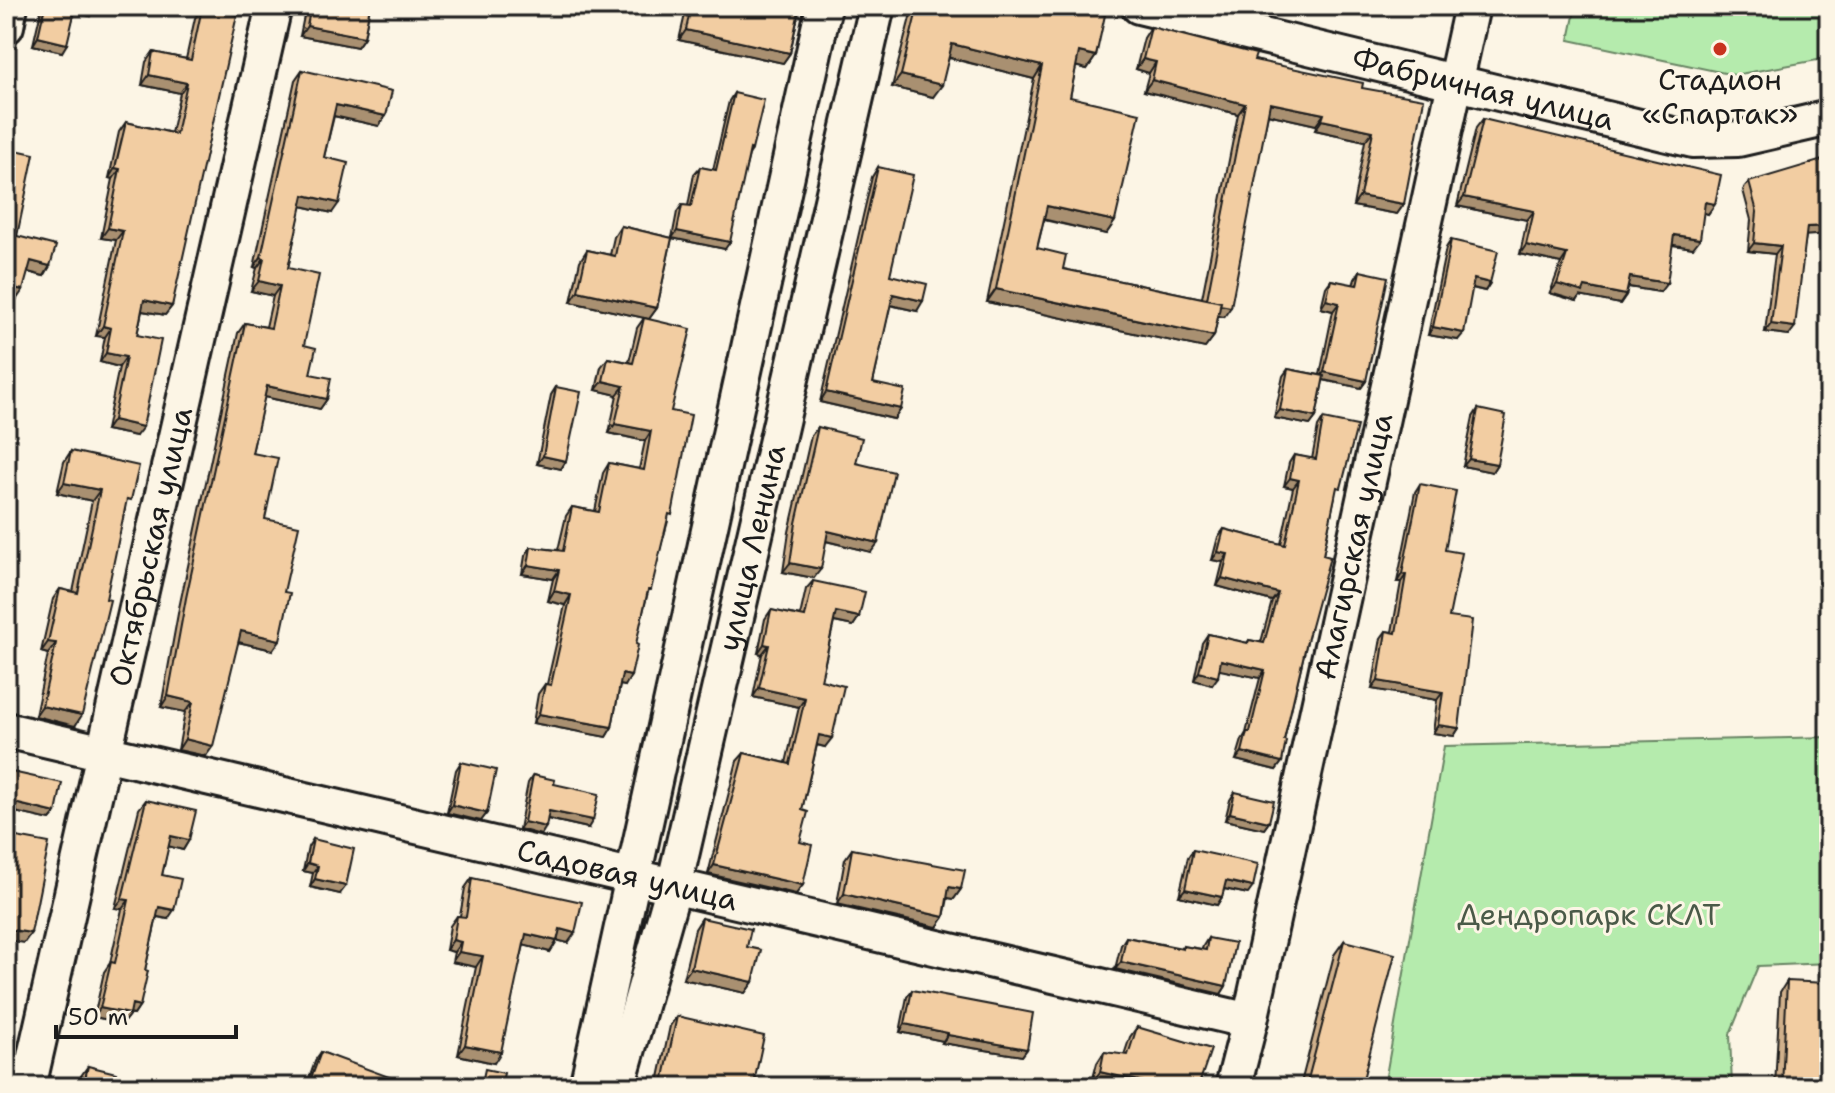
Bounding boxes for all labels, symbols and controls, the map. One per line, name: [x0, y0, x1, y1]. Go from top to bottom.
street label: Фабричная улица: [1348, 37, 1618, 140]
marker: Стадион «Спартак»: [1711, 40, 1729, 58]
place label: Стадион «Спартак»: [1642, 59, 1798, 134]
street label: Октябрьская улица: [99, 403, 202, 691]
street label: Алагирская улица: [1304, 409, 1402, 683]
street label: улица Ленина: [708, 440, 795, 655]
street label: Садовая улица: [513, 829, 742, 921]
park label: Дендропарк СКЛТ: [1457, 894, 1721, 935]
scale bar: [56, 989, 236, 1039]
text: 50 m: [68, 1001, 128, 1033]

